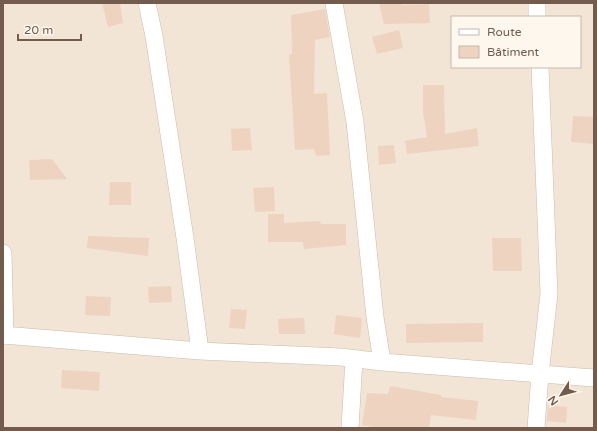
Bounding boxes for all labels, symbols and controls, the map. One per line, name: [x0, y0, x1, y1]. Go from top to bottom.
scale bar: [18, 16, 81, 42]
legend: [451, 16, 581, 68]
text: 20 m: [24, 23, 53, 37]
text: Route: [487, 25, 522, 39]
text: Bâtiment: [487, 45, 539, 59]
north arrow: [541, 375, 581, 415]
text: N: [545, 393, 561, 408]

